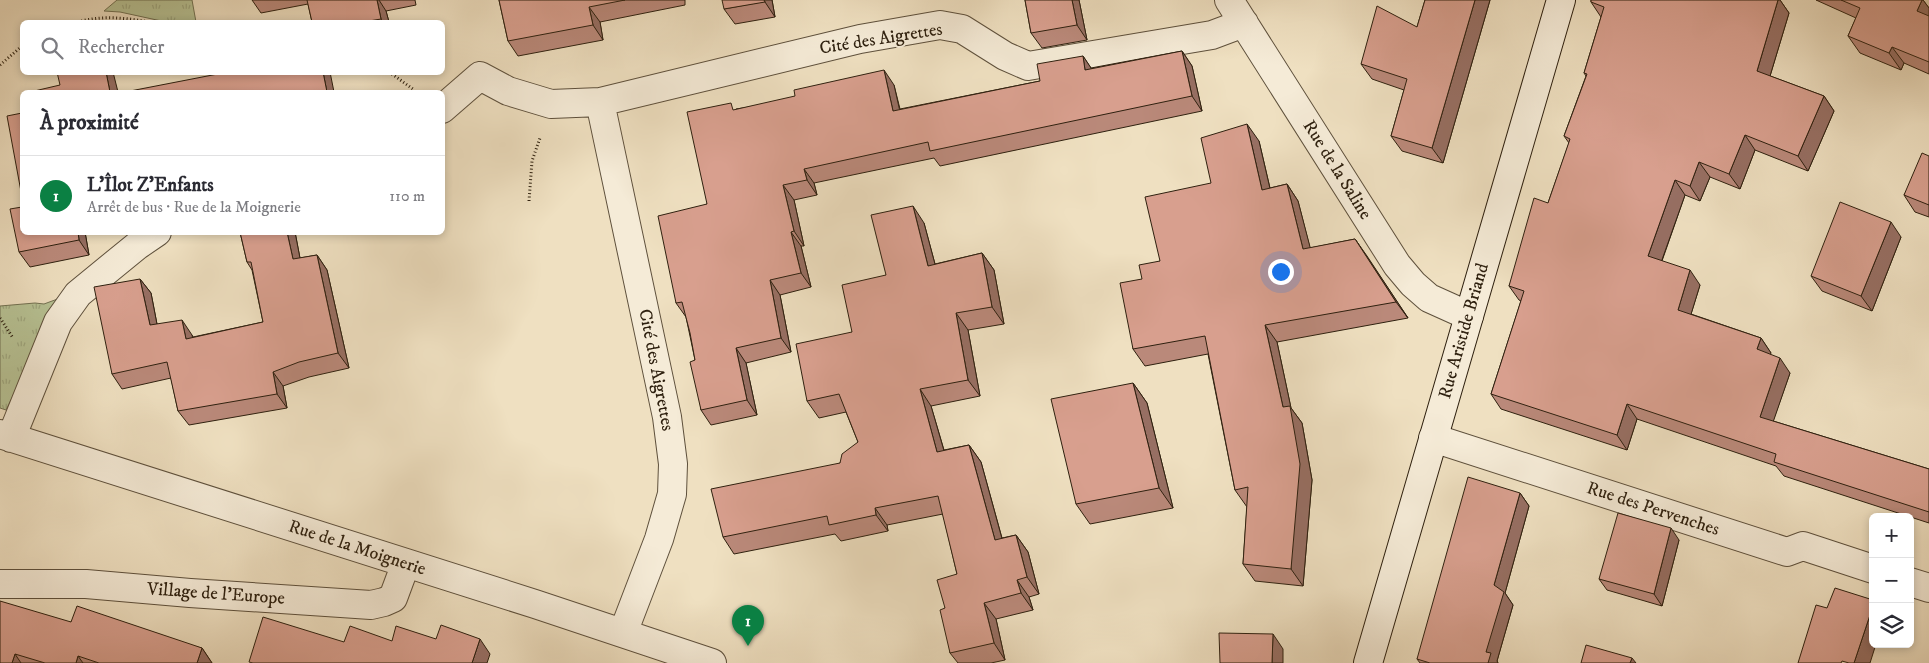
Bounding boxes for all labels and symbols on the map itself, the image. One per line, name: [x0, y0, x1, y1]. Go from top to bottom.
street label: Cité des Aigrettes: [818, 18, 944, 60]
street label: Rue de la Saline: [1298, 116, 1376, 224]
your location: [1268, 259, 1294, 285]
street label: Rue Aristide Briand: [1434, 261, 1494, 401]
street label: Cité des Aigrettes: [633, 307, 679, 433]
street label: Rue des Pervenches: [1584, 477, 1722, 541]
street label: Rue de la Moignerie: [286, 515, 428, 581]
street label: Village de l'Europe: [145, 578, 286, 610]
pin: 1: [732, 605, 764, 646]

